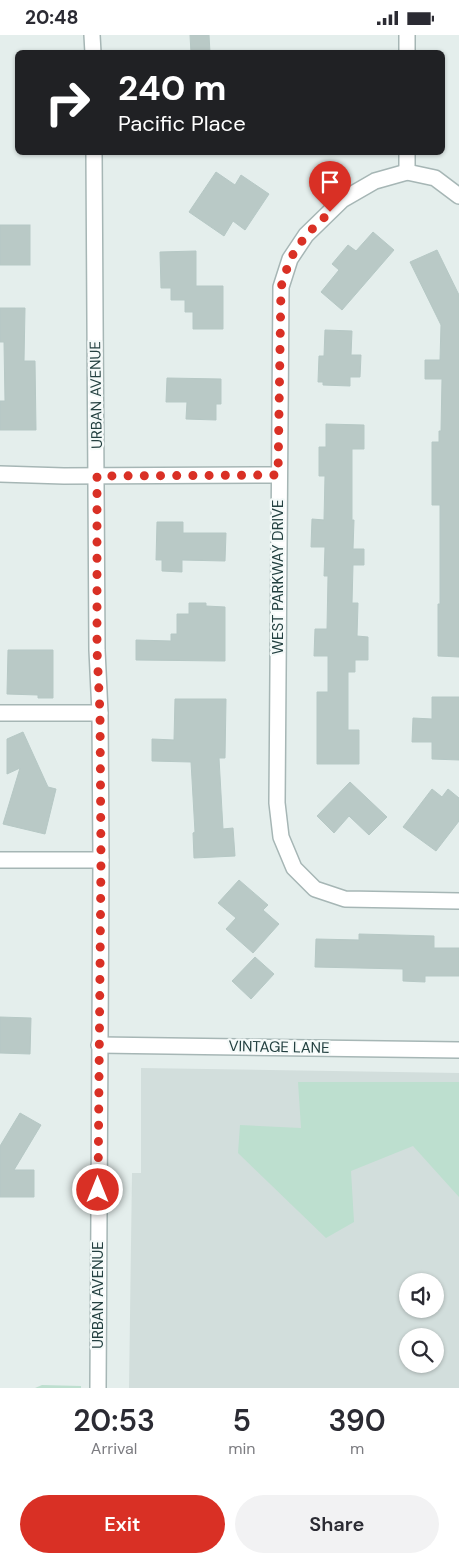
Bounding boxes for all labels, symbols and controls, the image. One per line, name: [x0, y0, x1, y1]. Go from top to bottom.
text: 20:48: [25, 5, 78, 30]
text: 240 m: [118, 65, 227, 111]
icon: right: [35, 70, 100, 135]
text: Pacific Place: [118, 109, 246, 138]
pin: [309, 161, 351, 212]
icon: arrive: [316, 168, 344, 196]
street label: URBAN AVENUE: [85, 341, 107, 449]
street label: WEST PARKWAY DRIVE: [268, 499, 288, 655]
street label: VINTAGE LANE: [228, 1036, 330, 1058]
position arrow: [71, 1163, 123, 1215]
street label: URBAN AVENUE: [88, 1241, 108, 1349]
map controls: [399, 1273, 444, 1373]
button: sound: [399, 1273, 444, 1318]
button: search: [399, 1328, 444, 1373]
text: 20:53: [73, 1401, 155, 1440]
text: 5: [233, 1401, 251, 1440]
text: 390: [329, 1401, 386, 1440]
text: Arrival: [91, 1438, 137, 1459]
text: min: [228, 1438, 255, 1459]
text: m: [350, 1438, 364, 1459]
button: Exit: [20, 1495, 225, 1553]
button: Share: [235, 1495, 439, 1553]

